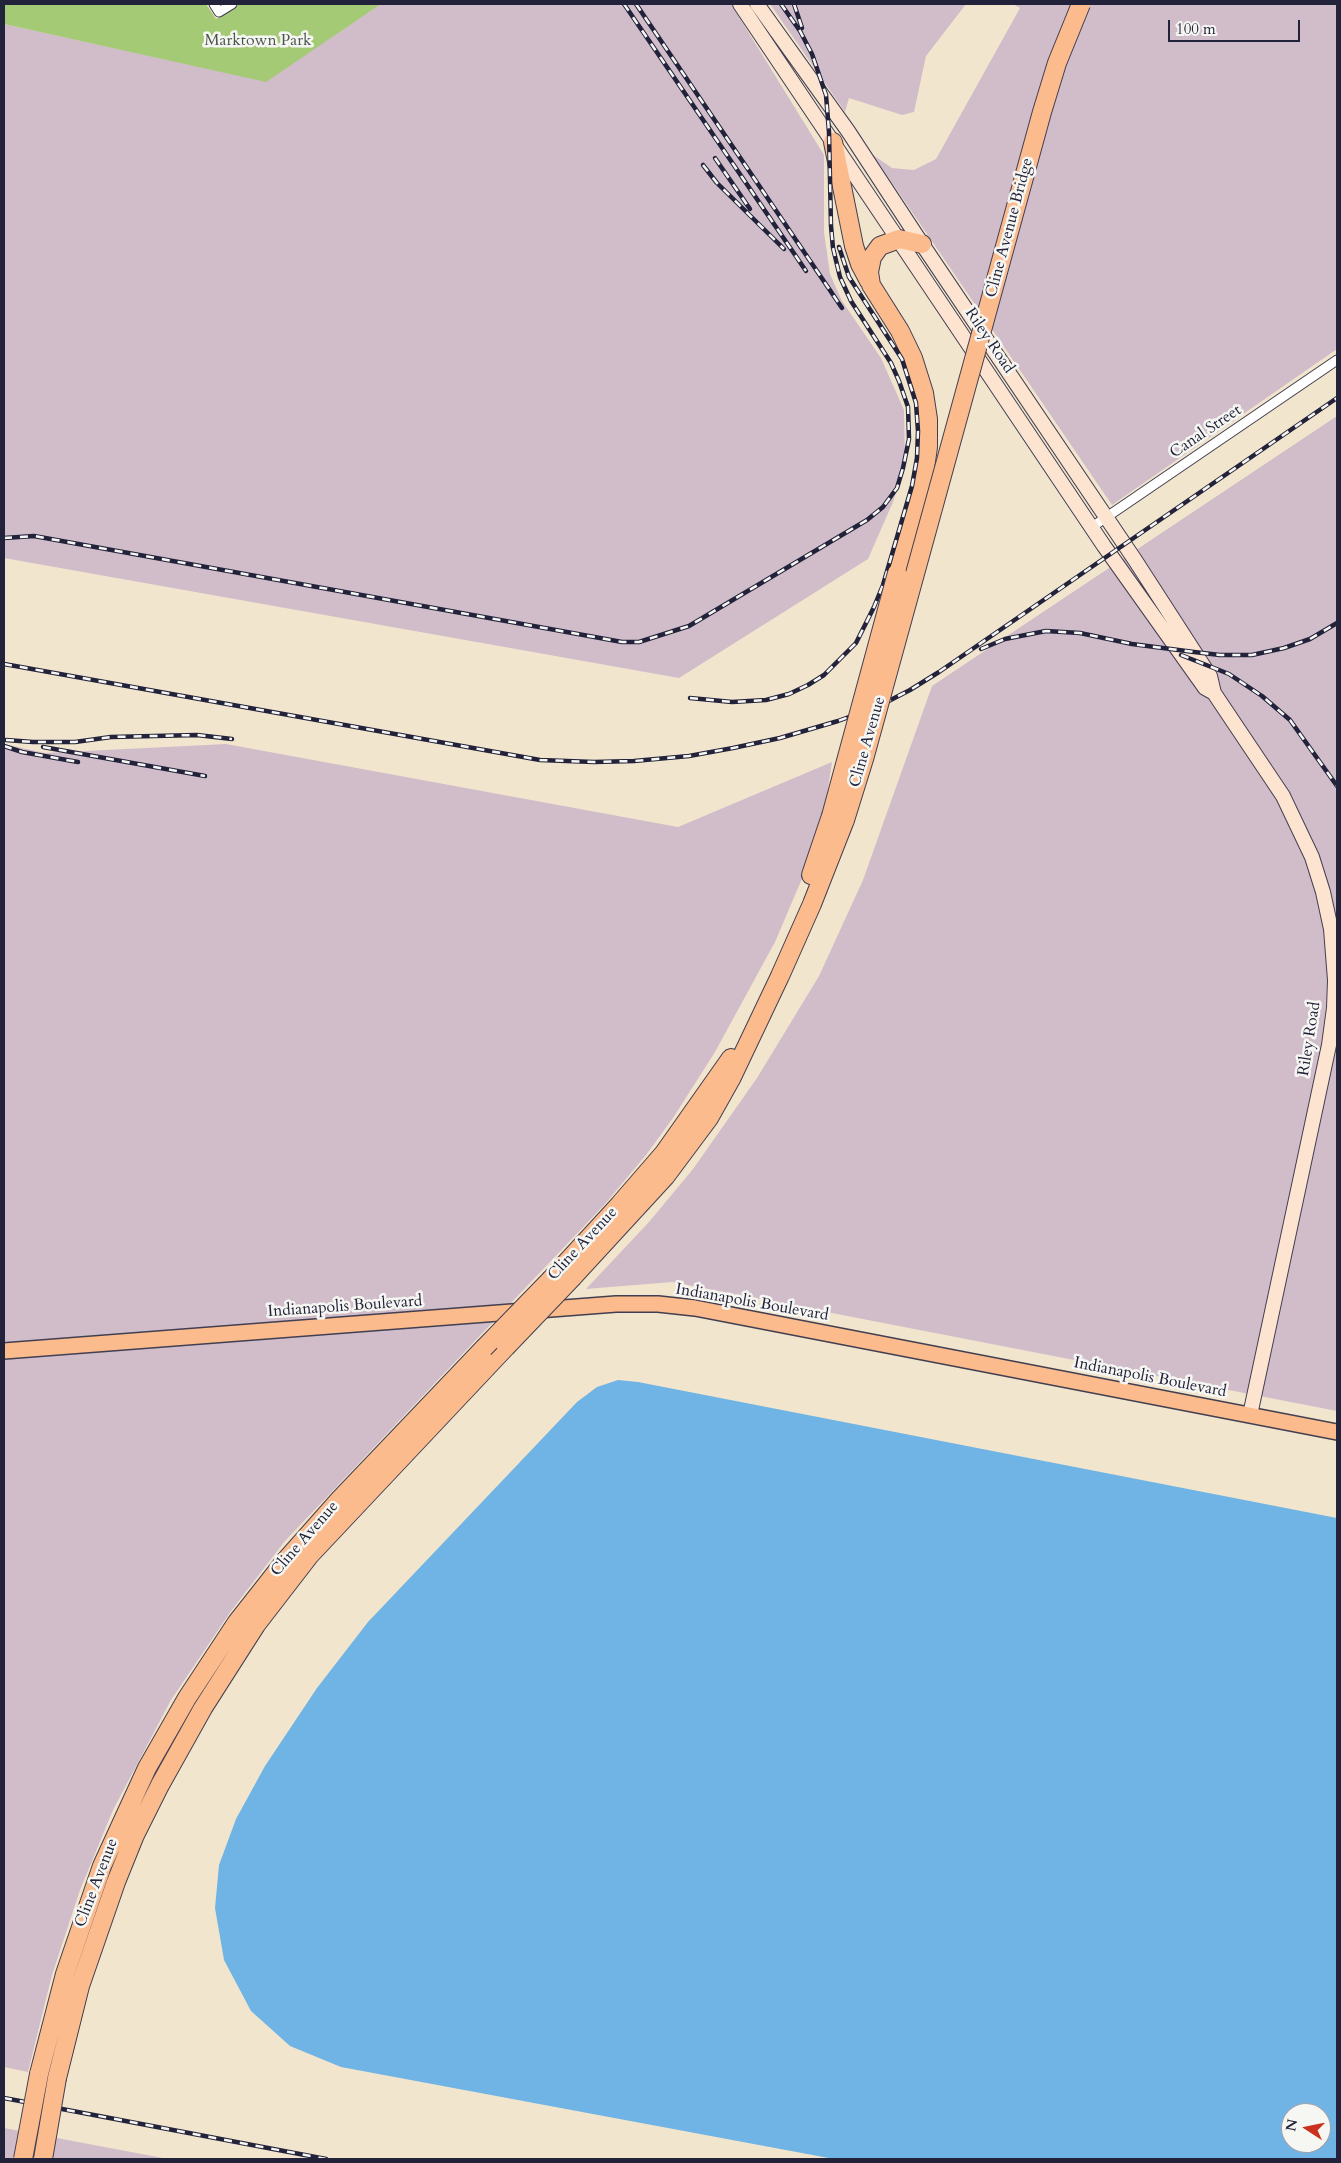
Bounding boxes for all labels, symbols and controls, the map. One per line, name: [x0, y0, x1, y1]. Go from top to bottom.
scale bar: [1171, 10, 1304, 42]
text: 100 m: [1176, 19, 1216, 39]
park label: Marktown Park: [204, 31, 312, 51]
street label: Cline Avenue Bridge: [982, 156, 1038, 300]
street label: Riley Road: [960, 305, 1018, 377]
street label: Canal Street: [1167, 401, 1245, 463]
street label: Cline Avenue: [846, 694, 890, 790]
street label: Riley Road: [1295, 1001, 1325, 1077]
street label: Cline Avenue: [544, 1203, 622, 1285]
street label: Indianapolis Boulevard: [674, 1280, 830, 1326]
street label: Indianapolis Boulevard: [267, 1292, 423, 1322]
street label: Indianapolis Boulevard: [1072, 1354, 1228, 1402]
street label: Cline Avenue: [267, 1497, 343, 1581]
street label: Cline Avenue: [71, 1836, 123, 1930]
north arrow: [1281, 2103, 1331, 2153]
text: N: [1281, 2117, 1302, 2133]

